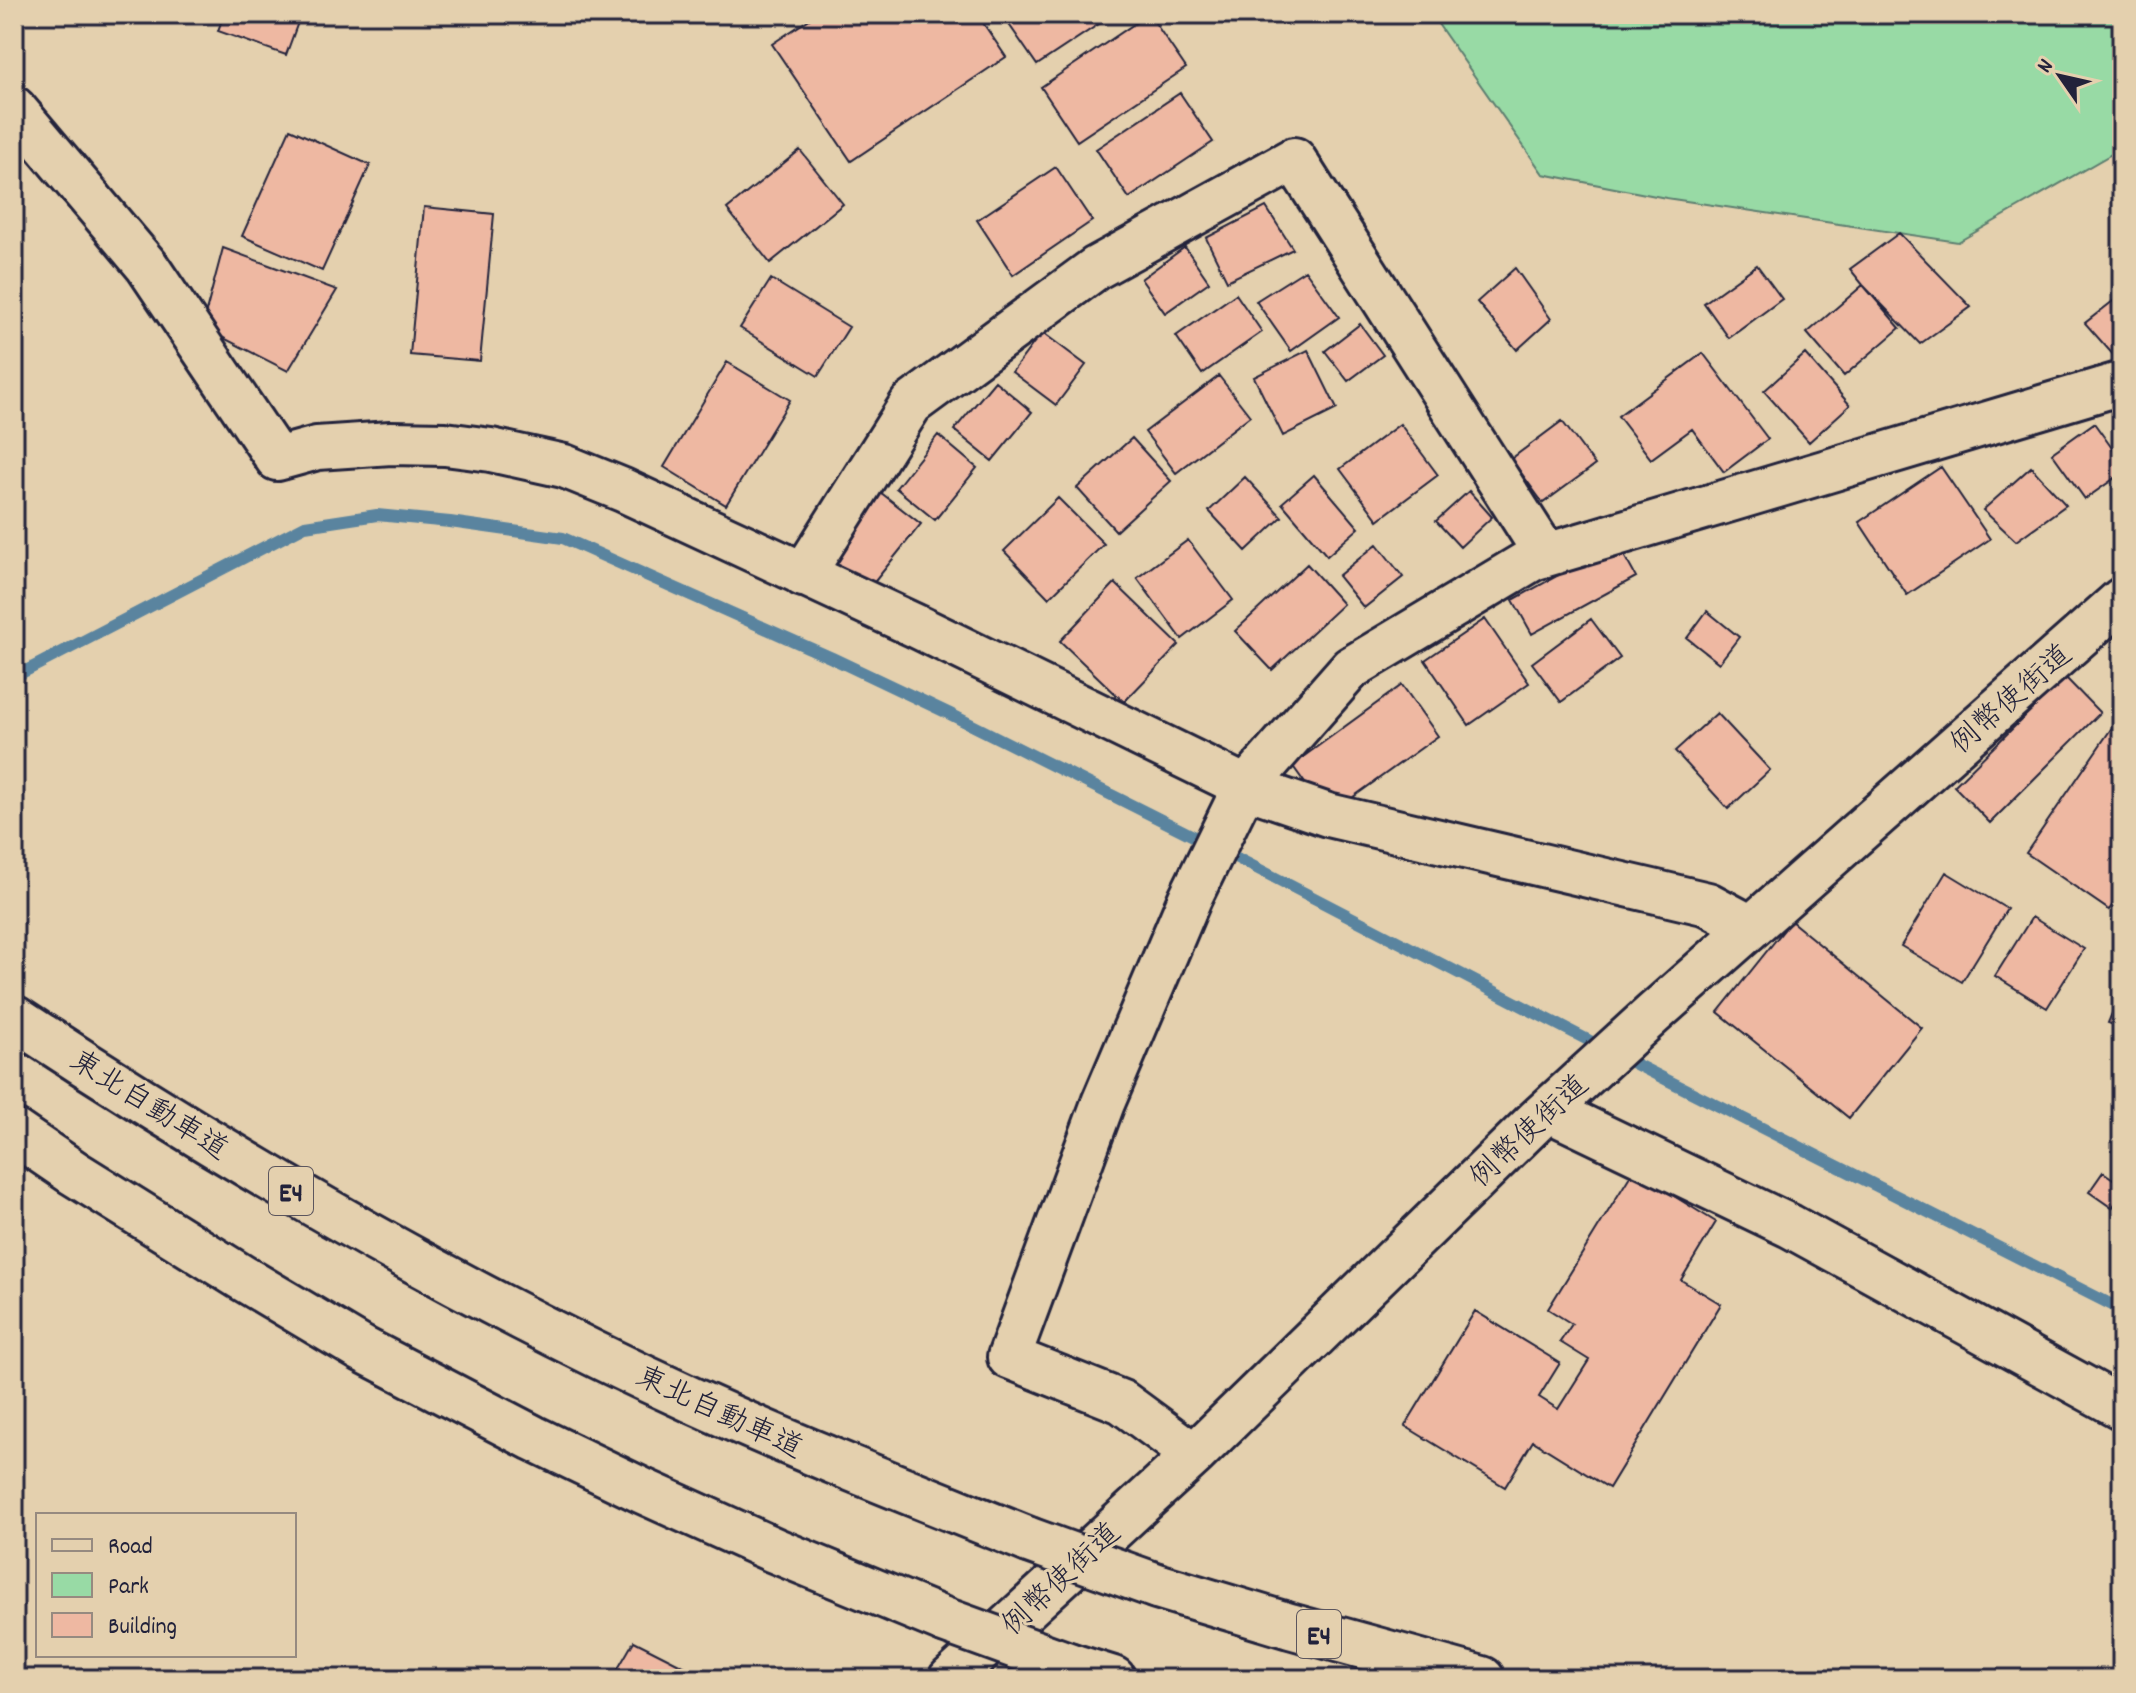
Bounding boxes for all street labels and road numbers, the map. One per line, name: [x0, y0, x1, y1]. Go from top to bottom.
street label: 例幣使街道: [1942, 636, 2084, 767]
street label: 東北自動車道: [60, 1042, 235, 1174]
street label: 例幣使街道: [1462, 1066, 1601, 1200]
road number: E4: [269, 1167, 313, 1215]
street label: 東北自動車道: [627, 1358, 809, 1473]
street label: 例幣使街道: [994, 1514, 1133, 1648]
road number: E4: [1297, 1610, 1341, 1658]

